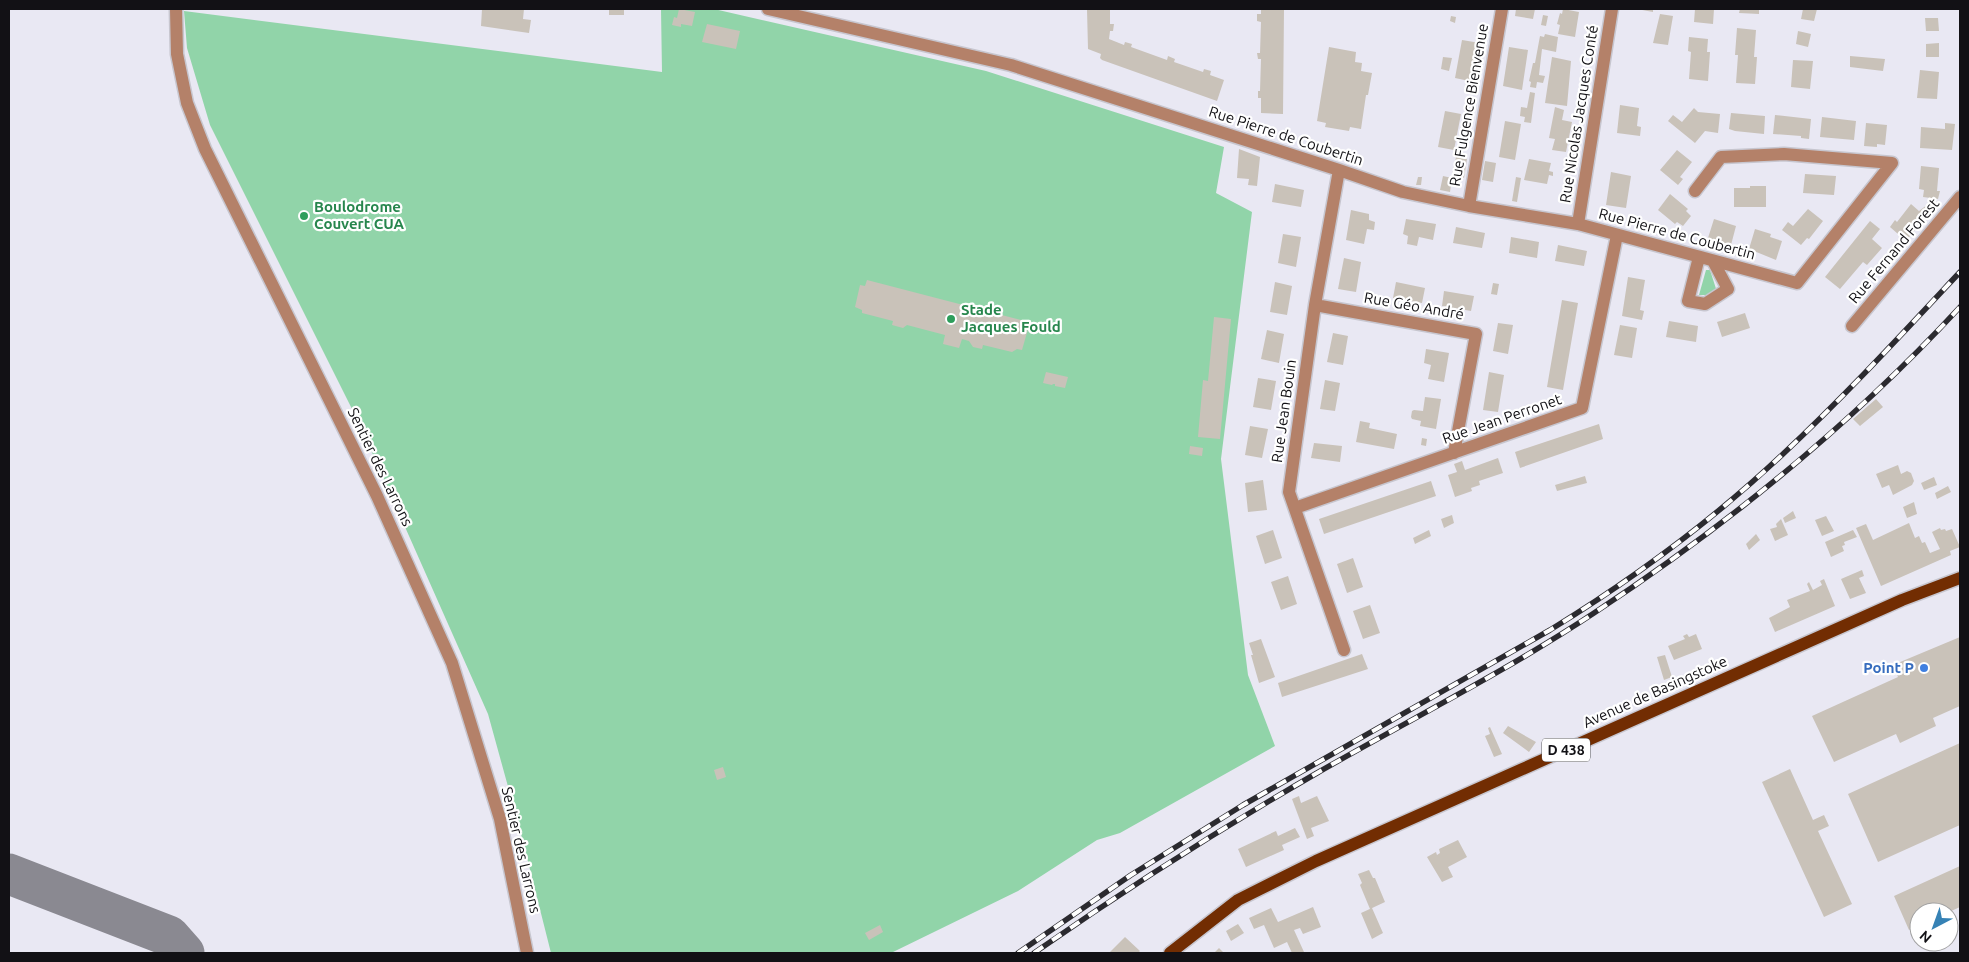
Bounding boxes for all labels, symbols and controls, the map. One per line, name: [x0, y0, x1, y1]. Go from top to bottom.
street label: Rue Fulgence Bienvenue: [1446, 22, 1491, 188]
street label: Rue Nicolas Jacques Conté: [1556, 24, 1601, 204]
street label: Rue Pierre de Coubertin: [1207, 102, 1366, 169]
street label: Rue Fernand Forest: [1845, 195, 1942, 307]
place label: Boulodrome Couvert CUA: [314, 198, 405, 232]
street label: Rue Pierre de Coubertin: [1597, 204, 1757, 263]
marker: Boulodrome Couvert CUA: [298, 210, 310, 222]
street label: Rue Géo André: [1363, 288, 1465, 323]
place label: Stade Jacques Fould: [961, 301, 1061, 335]
marker: Stade Jacques Fould: [945, 313, 957, 325]
street label: Rue Jean Bouin: [1268, 358, 1299, 464]
street label: Rue Jean Perronet: [1440, 390, 1564, 447]
street label: Sentier des Larrons: [344, 405, 416, 529]
street label: Avenue de Basingstoke: [1580, 652, 1729, 731]
place label: Point P: [1863, 659, 1914, 676]
marker: Point P: [1918, 662, 1930, 674]
road number: D 438: [1542, 738, 1590, 762]
street label: Sentier des Larrons: [499, 785, 544, 915]
north arrow: [1909, 902, 1959, 952]
text: N: [1916, 927, 1935, 946]

